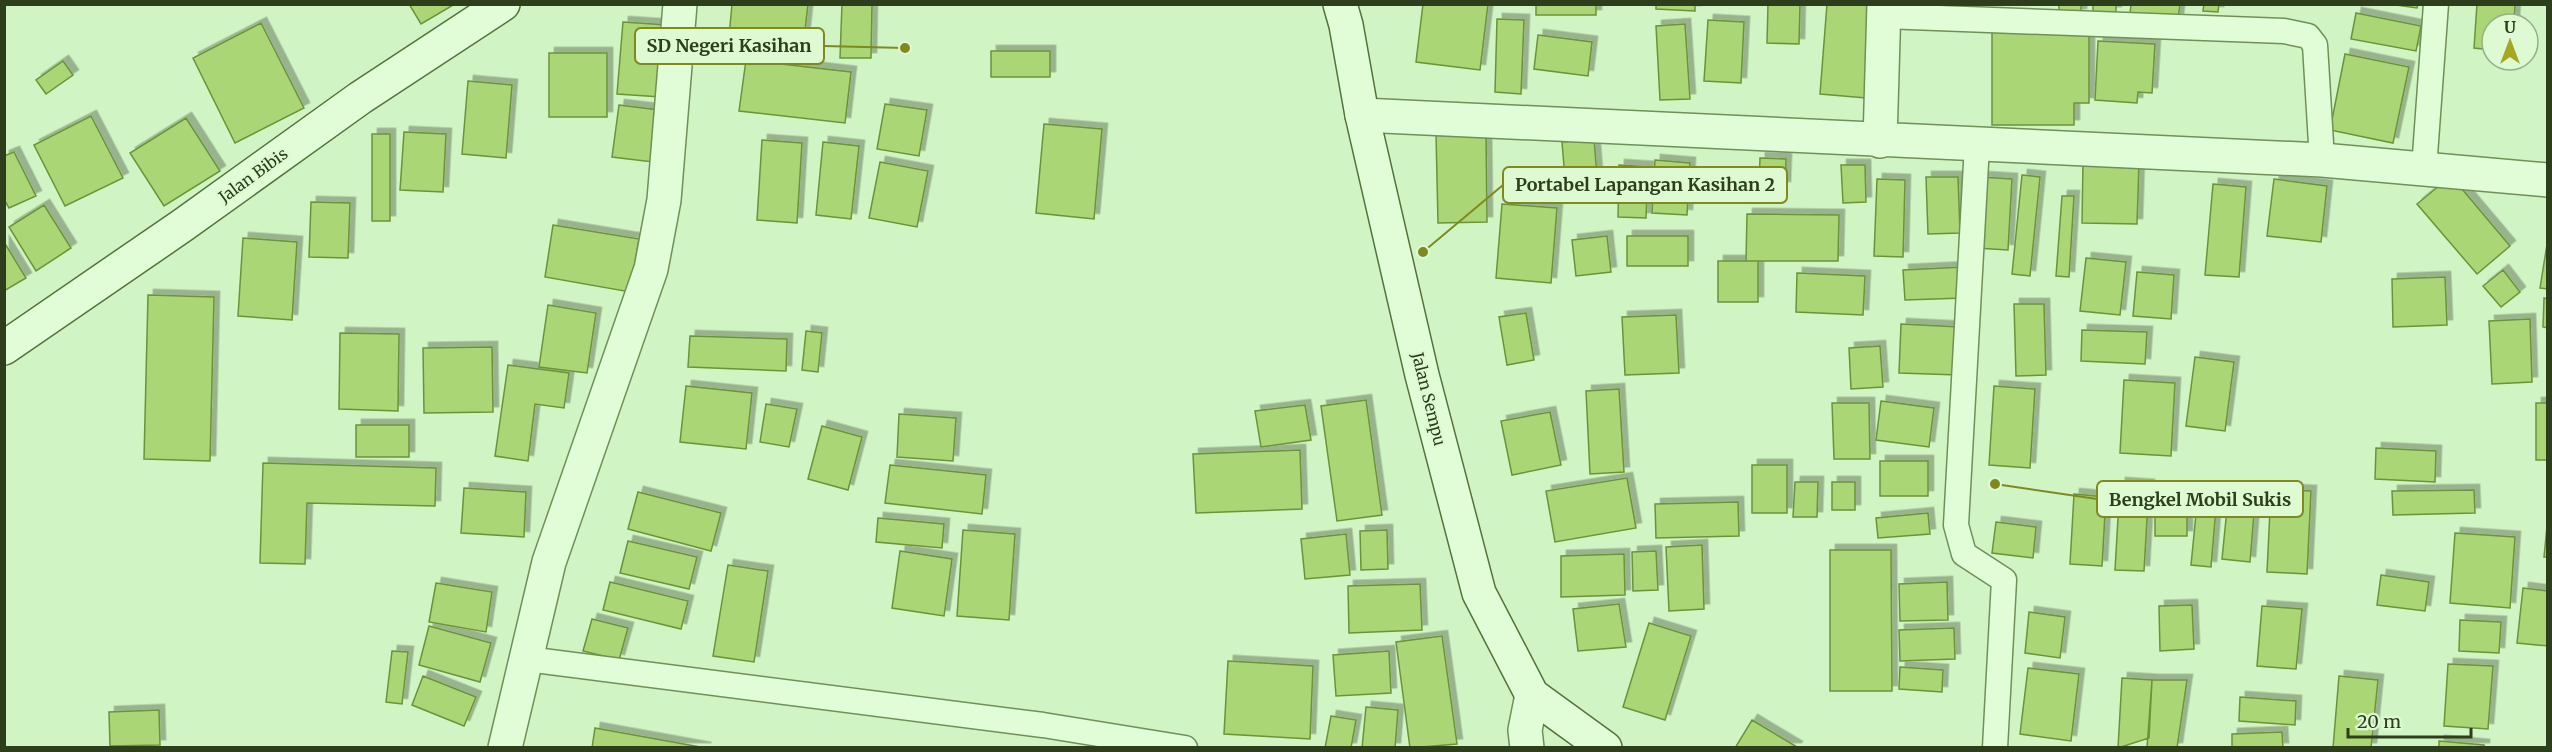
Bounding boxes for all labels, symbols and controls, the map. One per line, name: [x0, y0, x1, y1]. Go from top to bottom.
north arrow: [2480, 12, 2540, 72]
text: U: [2504, 17, 2516, 37]
callout: SD Negeri Kasihan: [635, 28, 824, 64]
text: SD Negeri Kasihan: [647, 34, 811, 57]
street label: Jalan Bibis: [214, 143, 291, 207]
callout: Portabel Lapangan Kasihan 2: [1503, 167, 1787, 203]
text: Portabel Lapangan Kasihan 2: [1515, 173, 1775, 196]
street label: Jalan Sempu: [1407, 349, 1450, 448]
callout: Bengkel Mobil Sukis: [2097, 481, 2303, 517]
text: Bengkel Mobil Sukis: [2109, 488, 2291, 511]
scale bar: [2348, 701, 2471, 739]
text: 20 m: [2357, 710, 2401, 733]

